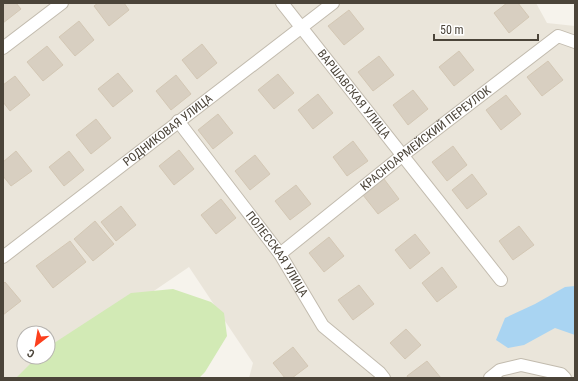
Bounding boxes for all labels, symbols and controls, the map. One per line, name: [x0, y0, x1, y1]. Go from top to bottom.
scale bar: [434, 16, 538, 42]
text: 50 m: [440, 23, 464, 37]
street label: ВАРШАВСКАЯ УЛИЦА: [315, 47, 393, 141]
street label: КРАСНОАРМЕЙСКИЙ ПЕРЕУЛОК: [358, 83, 494, 194]
street label: РОДНИКОВАЯ УЛИЦА: [120, 91, 215, 169]
street label: ПОЛЕССКАЯ УЛИЦА: [243, 209, 311, 299]
north arrow: [16, 325, 56, 365]
text: С: [25, 346, 37, 360]

